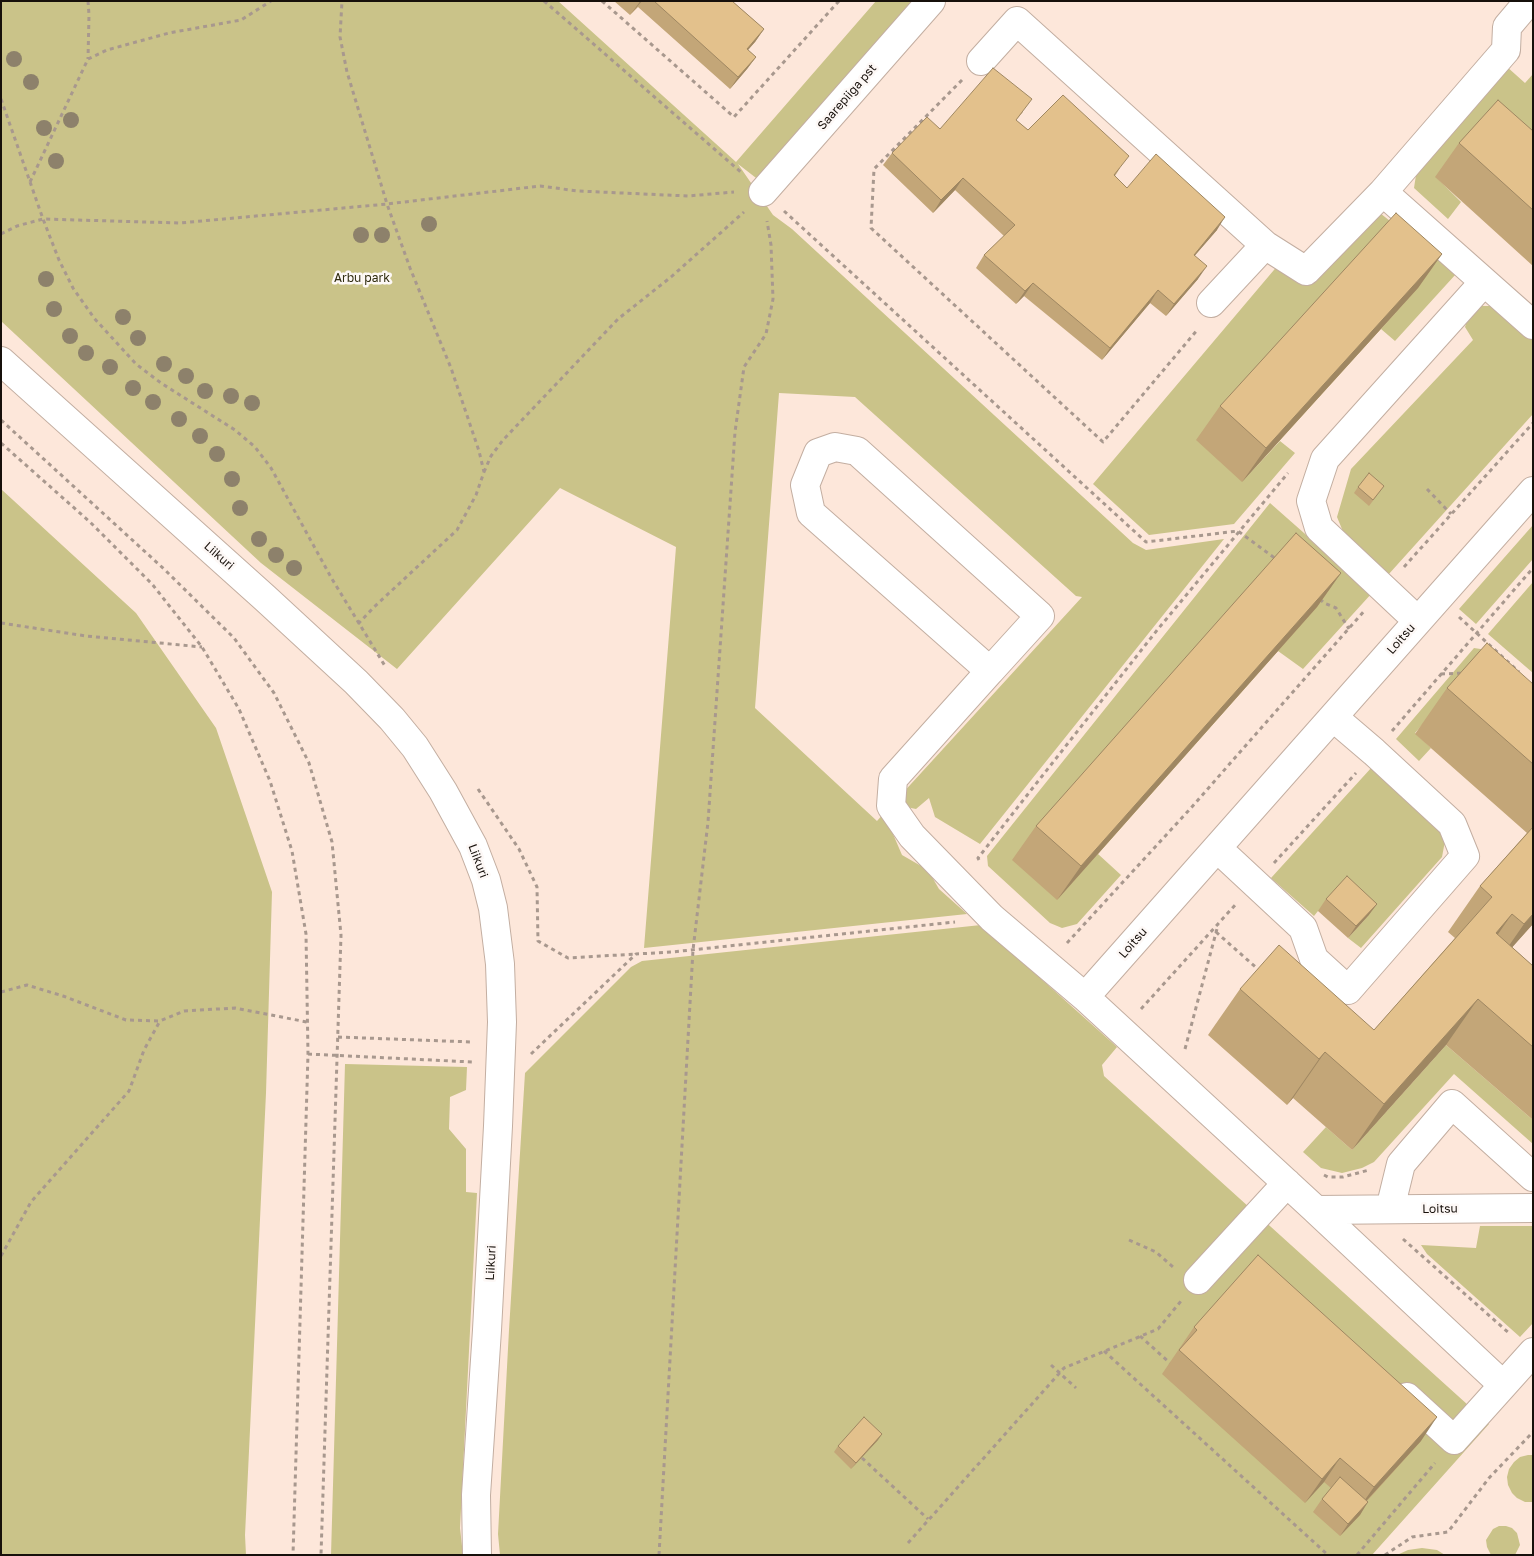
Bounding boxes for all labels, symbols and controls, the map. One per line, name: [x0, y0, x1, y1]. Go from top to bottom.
street label: Saarepiiga pst: [815, 61, 879, 133]
park label: Arbu park: [334, 271, 390, 285]
street label: Liikuri: [201, 539, 237, 573]
street label: Loitsu: [1384, 621, 1418, 657]
street label: Liikuri: [465, 842, 491, 880]
street label: Loitsu: [1116, 925, 1150, 961]
street label: Loitsu: [1422, 1201, 1458, 1217]
street label: Liikuri: [483, 1245, 499, 1281]

